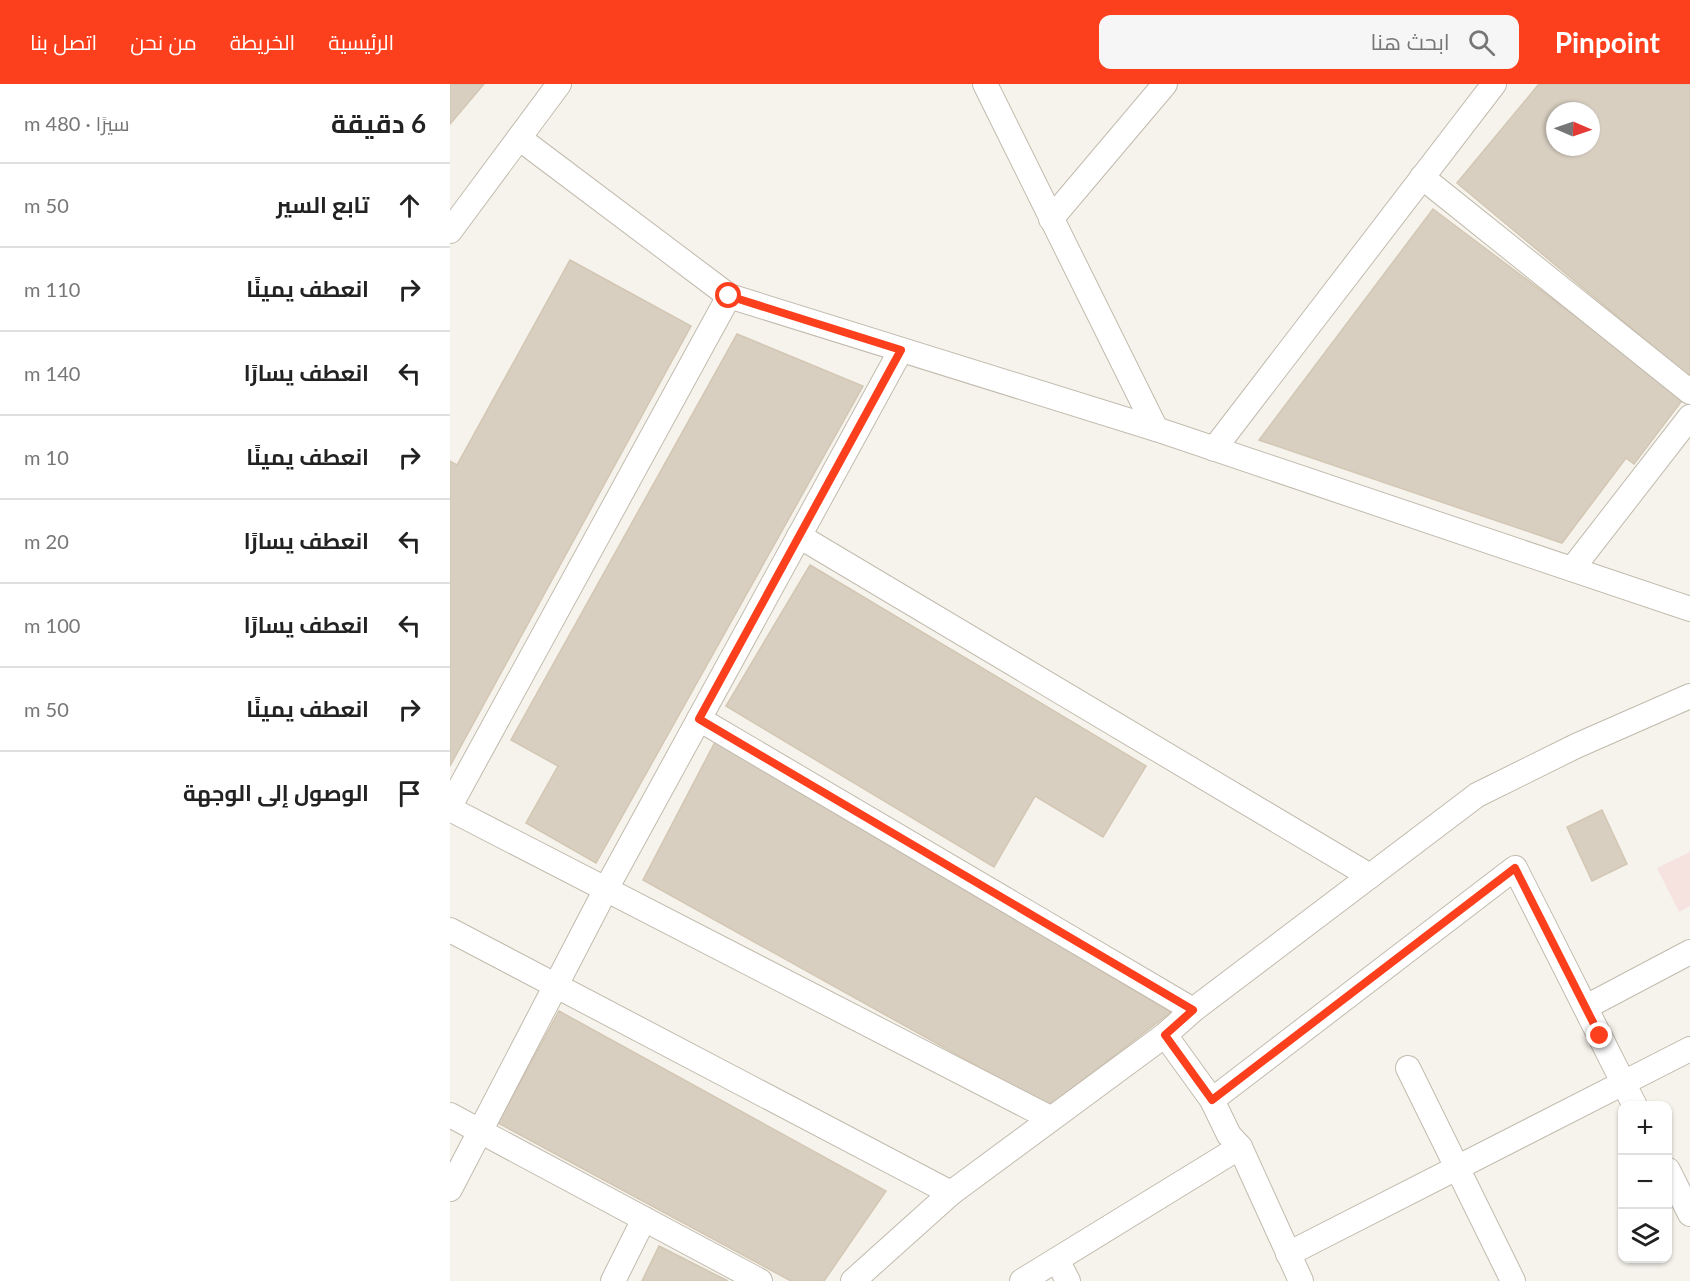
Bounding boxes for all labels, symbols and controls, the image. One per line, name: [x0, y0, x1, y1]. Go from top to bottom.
search box: [1099, 15, 1519, 69]
text: Pinpoint: [1555, 25, 1660, 59]
icon: search: [1465, 26, 1498, 59]
text: ابحث هنا: [1371, 28, 1450, 55]
text: اتصل بنا: [30, 29, 97, 54]
text: من نحن: [130, 29, 197, 54]
text: الخريطة: [230, 29, 295, 54]
text: الرئيسية: [328, 29, 394, 54]
north arrow: [1546, 102, 1600, 156]
text: 6 دقيقة: [331, 107, 426, 139]
text: سيرًا · 480 m: [24, 111, 130, 135]
icon: ahead: [393, 189, 426, 222]
text: تابع السير: [276, 191, 369, 218]
text: 50 m: [24, 193, 69, 217]
icon: right: [393, 273, 426, 306]
text: انعطف يمينًا: [246, 275, 369, 302]
text: 110 m: [24, 277, 80, 301]
route start: [715, 282, 741, 308]
icon: left: [393, 357, 426, 390]
text: انعطف يسارًا: [244, 359, 369, 386]
text: 140 m: [24, 361, 80, 385]
icon: right: [393, 441, 426, 474]
text: انعطف يمينًا: [246, 443, 369, 470]
text: 10 m: [24, 445, 69, 469]
icon: left: [393, 525, 426, 558]
text: انعطف يسارًا: [244, 527, 369, 554]
text: 20 m: [24, 529, 69, 553]
icon: left: [393, 609, 426, 642]
text: انعطف يسارًا: [244, 611, 369, 638]
text: 100 m: [24, 613, 80, 637]
icon: right: [393, 693, 426, 726]
text: انعطف يمينًا: [246, 695, 369, 722]
text: 50 m: [24, 697, 69, 721]
icon: arrive: [393, 777, 426, 810]
text: الوصول إلى الوجهة: [183, 779, 369, 806]
route end: [1586, 1022, 1612, 1048]
map controls: [1618, 1101, 1672, 1263]
button: +: [1618, 1101, 1672, 1155]
button: −: [1618, 1155, 1672, 1209]
button: layers: [1618, 1209, 1672, 1263]

